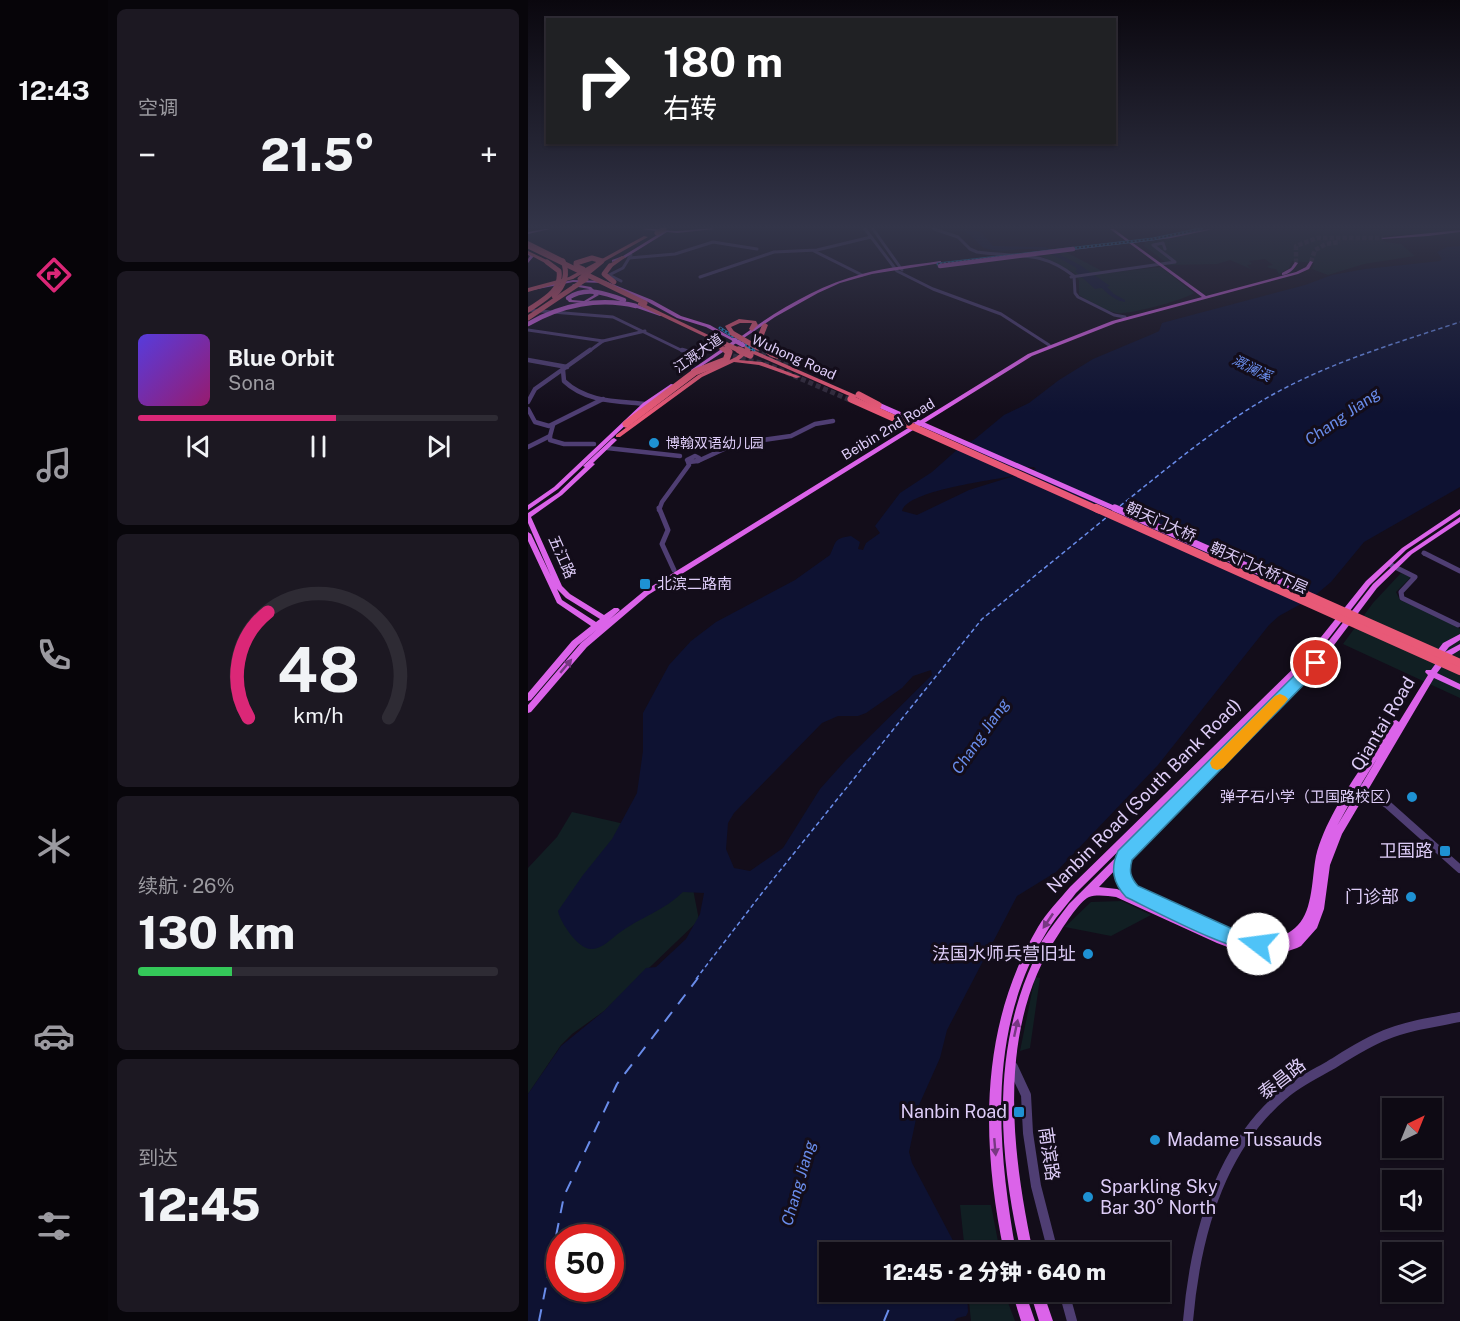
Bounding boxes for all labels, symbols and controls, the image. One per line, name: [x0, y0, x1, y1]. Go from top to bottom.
text: 180 m: [663, 37, 783, 86]
icon: right: [564, 42, 642, 120]
text: 12:43: [18, 74, 90, 106]
text: 右转: [663, 92, 717, 124]
text: 空调: [138, 96, 178, 120]
text: 21.5°: [261, 128, 375, 181]
text: −: [138, 136, 156, 174]
text: +: [480, 136, 498, 174]
icon: directions: [33, 254, 75, 296]
street label: 江溉大道: [670, 330, 726, 376]
street label: Wuhong Road: [749, 331, 839, 383]
text: Blue Orbit: [228, 345, 335, 371]
water label: 溉澜溪: [1230, 352, 1276, 385]
text: Sona: [228, 371, 275, 395]
water label: Chang Jiang: [1301, 383, 1384, 449]
street label: Beibin 2nd Road: [839, 395, 937, 463]
icon: previous: [182, 430, 215, 463]
icon: pause: [302, 430, 335, 463]
icon: next: [422, 430, 455, 463]
place label: 博翰双语幼儿园: [666, 435, 764, 451]
marker: 博翰双语幼儿园: [647, 436, 661, 450]
icon: music: [33, 444, 75, 486]
street label: 朝天门大桥: [1123, 499, 1199, 545]
street label: 五江路: [546, 533, 579, 581]
street label: 朝天门大桥下层: [1208, 538, 1311, 597]
place label: 北滨二路南: [657, 575, 732, 592]
marker: 北滨二路南: [638, 577, 652, 591]
text: 48: [277, 633, 359, 706]
icon: phone: [33, 634, 75, 676]
pin: [1290, 637, 1341, 688]
icon: arrive: [1299, 646, 1332, 679]
one-way arrow: [559, 659, 572, 674]
street label: Qiantai Road: [1346, 673, 1419, 775]
street label: Nanbin Road (South Bank Road): [1042, 694, 1245, 897]
water label: Chang Jiang: [948, 695, 1014, 778]
text: km/h: [293, 703, 343, 728]
place label: 弹子石小学（卫国路校区）: [1220, 788, 1400, 805]
marker: 弹子石小学（卫国路校区）: [1405, 790, 1419, 804]
icon: climate: [33, 825, 75, 867]
place label: 卫国路: [1379, 840, 1433, 861]
marker: 卫国路: [1438, 844, 1452, 858]
text: 续航 · 26%: [138, 874, 235, 898]
place label: 门诊部: [1345, 886, 1399, 907]
marker: 门诊部: [1404, 890, 1418, 904]
text: 130 km: [138, 906, 295, 959]
one-way arrow: [1042, 912, 1054, 928]
position arrow: [1226, 912, 1290, 976]
place label: 法国水师兵营旧址: [932, 943, 1076, 964]
marker: 法国水师兵营旧址: [1081, 947, 1095, 961]
icon: car: [33, 1015, 75, 1057]
one-way arrow: [1011, 1019, 1021, 1037]
street label: 泰昌路: [1254, 1054, 1309, 1104]
north arrow: [1382, 1098, 1442, 1158]
map controls: [1382, 1098, 1442, 1302]
place label: Nanbin Road: [900, 1101, 1007, 1122]
marker: Nanbin Road: [1012, 1105, 1026, 1119]
street label: 南滨路: [1035, 1126, 1064, 1182]
place label: Madame Tussauds: [1167, 1129, 1322, 1150]
marker: Madame Tussauds: [1148, 1133, 1162, 1147]
water label: Chang Jiang: [777, 1138, 820, 1228]
one-way arrow: [991, 1138, 1000, 1157]
text: 到达: [138, 1146, 178, 1170]
button: sound: [1382, 1170, 1442, 1230]
place label: Sparkling Sky Bar 30° North: [1100, 1176, 1218, 1218]
text: 12:45: [138, 1178, 261, 1231]
marker: Sparkling Sky Bar 30° North: [1081, 1190, 1095, 1204]
icon: filters: [33, 1205, 75, 1247]
speed limit sign: 50: [546, 1224, 624, 1302]
button: layers: [1382, 1242, 1442, 1302]
text: 12:45 · 2 分钟 · 640 m: [883, 1259, 1106, 1285]

